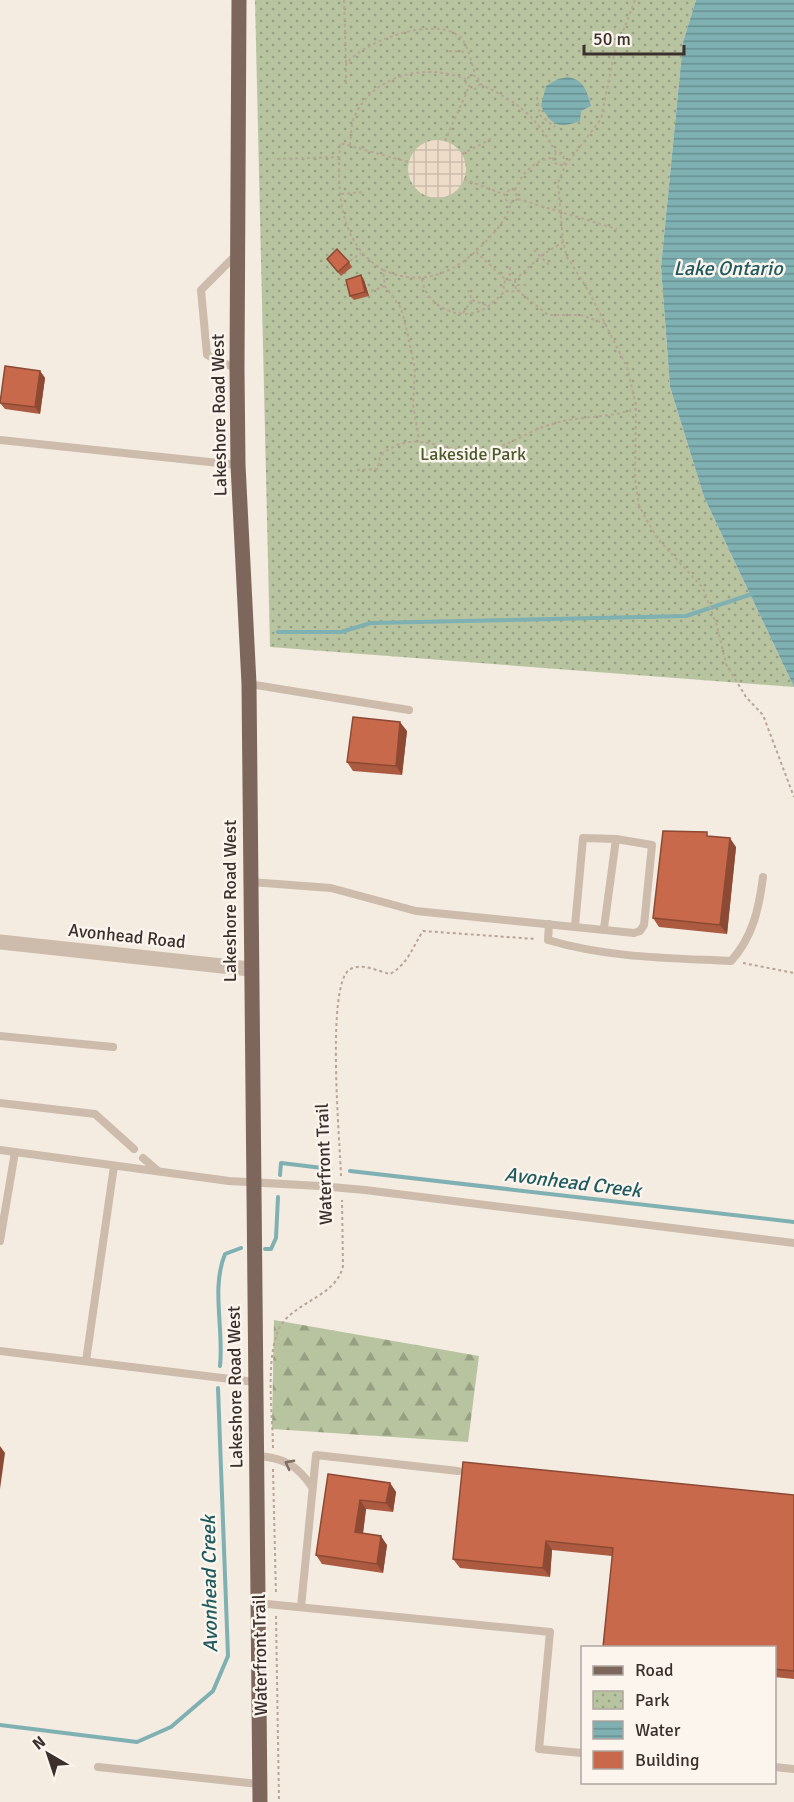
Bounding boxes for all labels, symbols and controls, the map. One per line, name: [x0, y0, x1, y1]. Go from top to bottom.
scale bar: [584, 18, 684, 56]
text: 50 m: [593, 28, 631, 50]
water label: Lake Ontario: [673, 256, 784, 281]
street label: Lakeshore Road West: [207, 334, 231, 496]
park label: Lakeside Park: [420, 443, 526, 465]
street label: Lakeshore Road West: [219, 820, 241, 982]
street label: Avonhead Road: [67, 919, 187, 953]
street label: Waterfront Trail: [311, 1103, 337, 1225]
water label: Avonhead Creek: [503, 1162, 644, 1203]
street label: Lakeshore Road West: [223, 1306, 247, 1468]
one-way arrow: [284, 1460, 295, 1471]
water label: Avonhead Creek: [196, 1513, 223, 1653]
street label: Waterfront Trail: [248, 1594, 272, 1716]
legend: [581, 1646, 776, 1784]
text: Road: [635, 1659, 674, 1681]
text: Park: [635, 1689, 670, 1711]
text: Water: [635, 1719, 681, 1741]
north arrow: [18, 1724, 78, 1784]
text: N: [29, 1732, 50, 1754]
text: Building: [635, 1749, 699, 1771]

